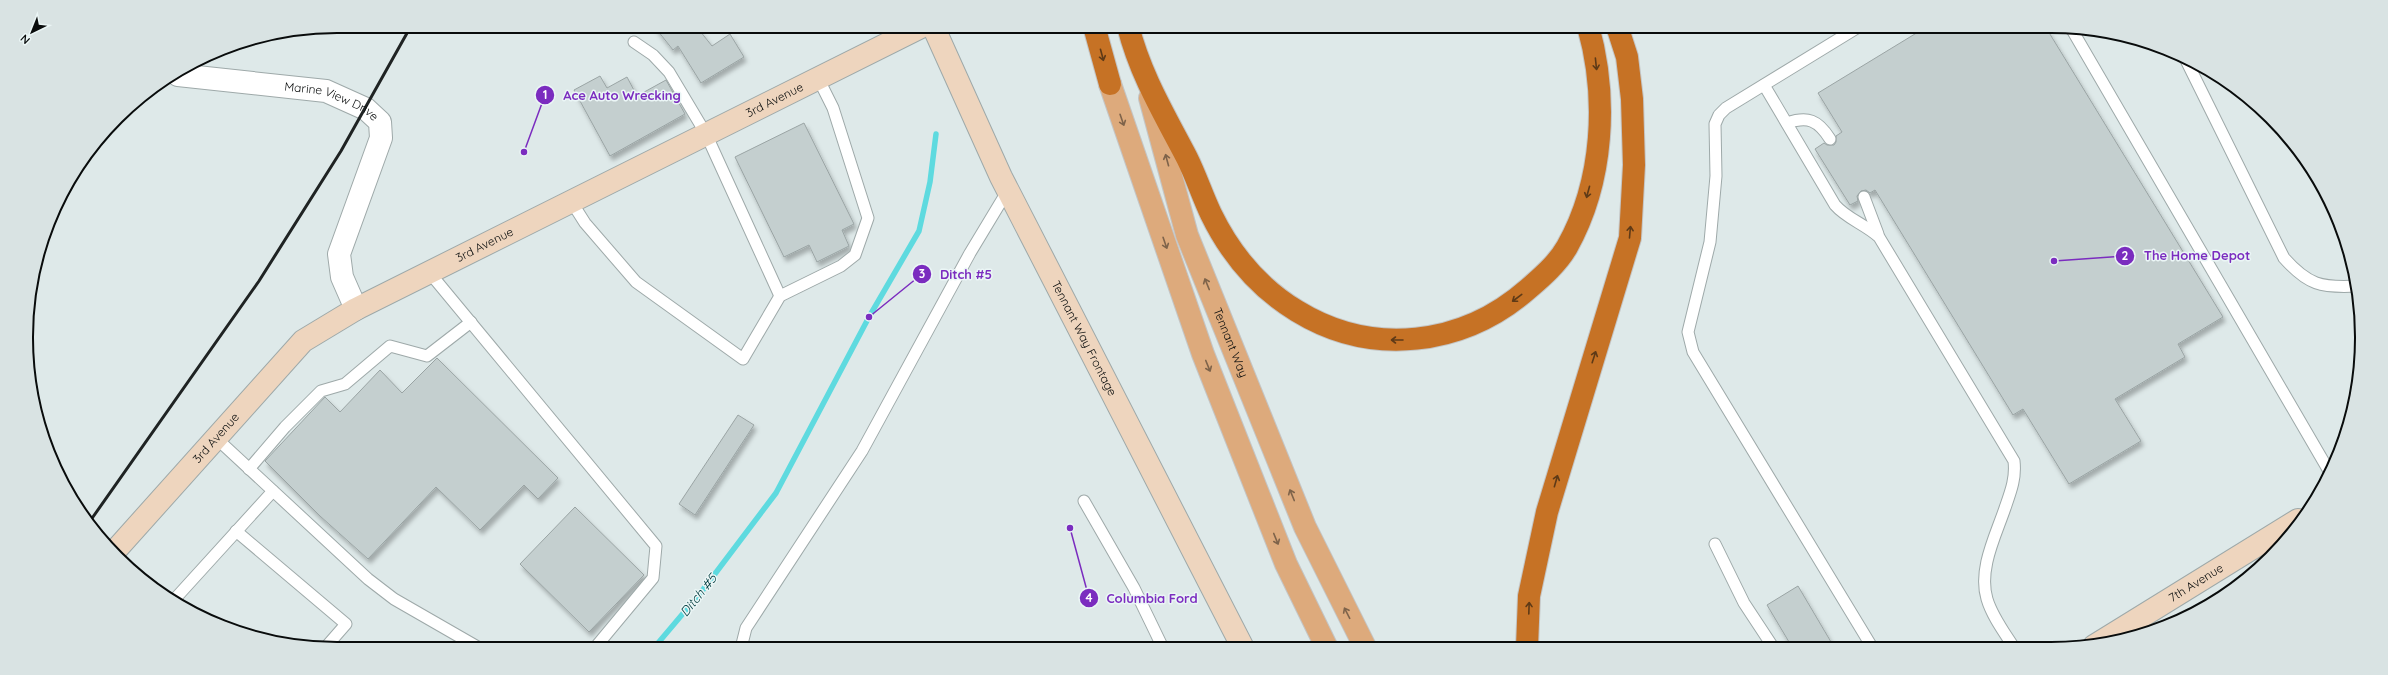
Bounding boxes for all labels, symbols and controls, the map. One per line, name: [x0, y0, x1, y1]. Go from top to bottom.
north arrow: [12, 12, 52, 52]
text: N: [17, 31, 33, 47]
one-way arrow: [1099, 48, 1106, 61]
one-way arrow: [1593, 57, 1600, 70]
street label: Marine View Drive: [284, 79, 382, 124]
street label: 3rd Avenue: [743, 79, 806, 120]
callout: Ace Auto Wrecking: [535, 83, 689, 108]
text: 1: [543, 87, 547, 102]
text: Ace Auto Wrecking: [563, 87, 681, 103]
one-way arrow: [1119, 114, 1127, 126]
one-way arrow: [1163, 154, 1170, 167]
one-way arrow: [1584, 186, 1591, 199]
street label: 3rd Avenue: [453, 224, 516, 265]
one-way arrow: [1627, 226, 1634, 239]
one-way arrow: [1162, 237, 1169, 250]
callout: The Home Depot: [2115, 243, 2258, 268]
text: The Home Depot: [2144, 247, 2250, 263]
text: 2: [2122, 248, 2129, 263]
callout: Ditch #5: [912, 262, 1000, 287]
text: 3: [919, 266, 925, 281]
text: Ditch #5: [940, 266, 992, 282]
street label: Tennant Way Frontage: [1049, 278, 1120, 398]
one-way arrow: [1202, 278, 1210, 290]
one-way arrow: [1512, 293, 1523, 302]
street label: Tennant Way: [1210, 305, 1252, 379]
one-way arrow: [1391, 336, 1404, 344]
one-way arrow: [1591, 351, 1598, 364]
one-way arrow: [1205, 359, 1212, 371]
street label: 3rd Avenue: [189, 409, 242, 466]
one-way arrow: [1553, 475, 1560, 488]
one-way arrow: [1287, 490, 1295, 502]
one-way arrow: [1273, 533, 1281, 545]
street label: 7th Avenue: [2166, 560, 2226, 605]
water label: Ditch #5: [676, 569, 721, 619]
callout: Columbia Ford: [1079, 586, 1206, 611]
text: 4: [1085, 590, 1093, 605]
text: Columbia Ford: [1106, 590, 1198, 606]
one-way arrow: [1525, 602, 1533, 615]
one-way arrow: [1343, 607, 1350, 619]

